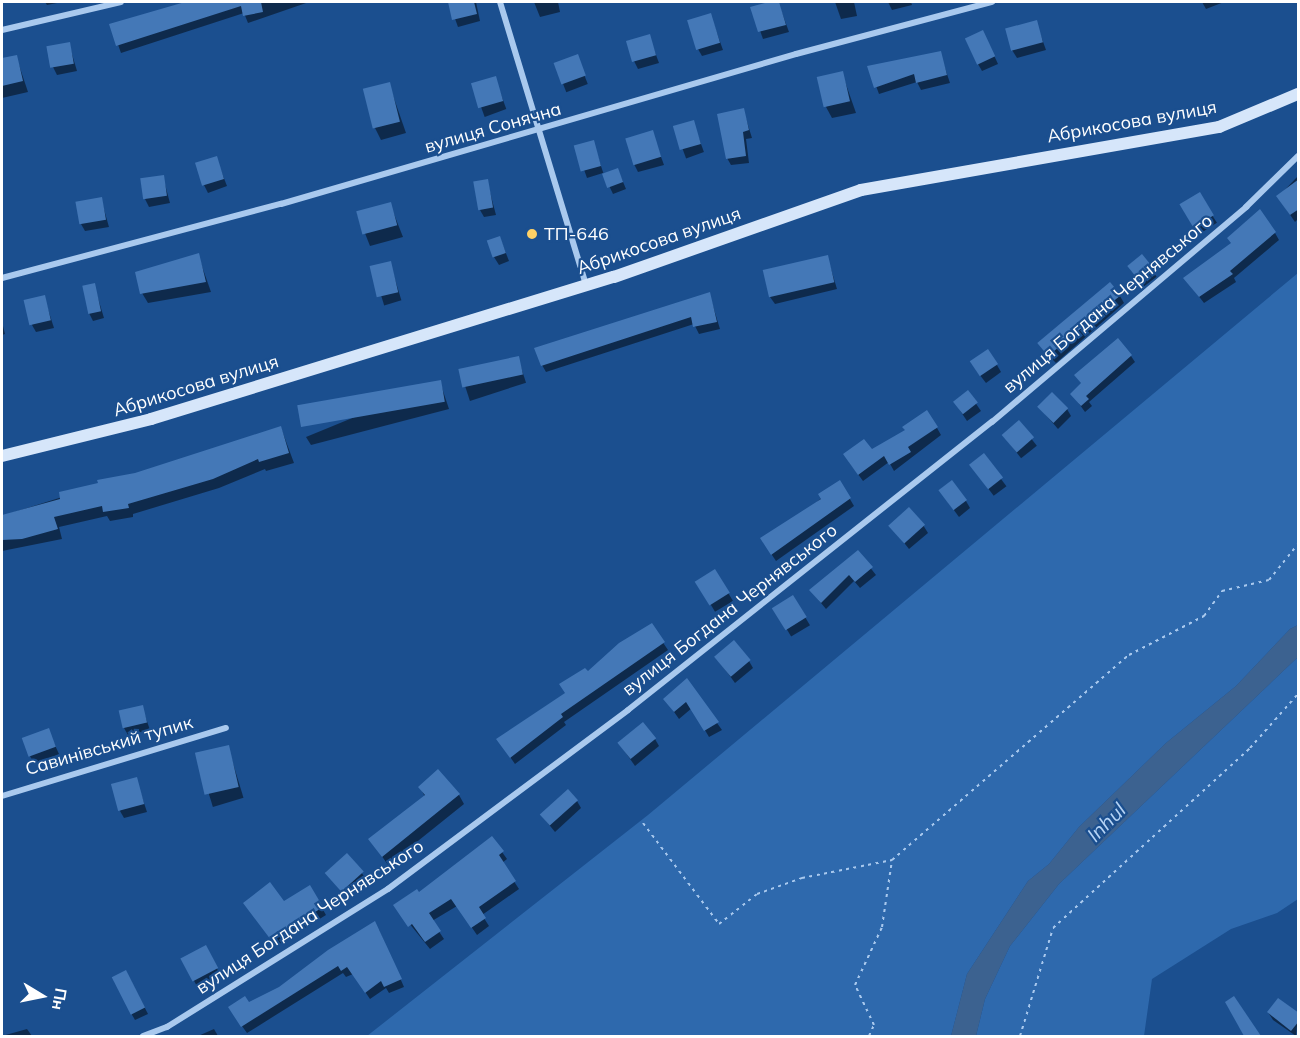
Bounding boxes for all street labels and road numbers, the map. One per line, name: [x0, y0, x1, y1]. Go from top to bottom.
street label: Абрикосова вулиця: [1046, 96, 1218, 148]
street label: вулиця Сонячна: [422, 98, 564, 158]
street label: Абрикосова вулиця: [574, 203, 744, 279]
street label: вулиця Богдана Чернявського: [999, 210, 1217, 398]
street label: Абрикосова вулиця: [111, 351, 281, 421]
street label: вулиця Богдана Чернявського: [618, 519, 842, 701]
street label: Савинівський тупик: [23, 712, 195, 780]
street label: вулиця Богдана Чернявського: [192, 835, 428, 999]

